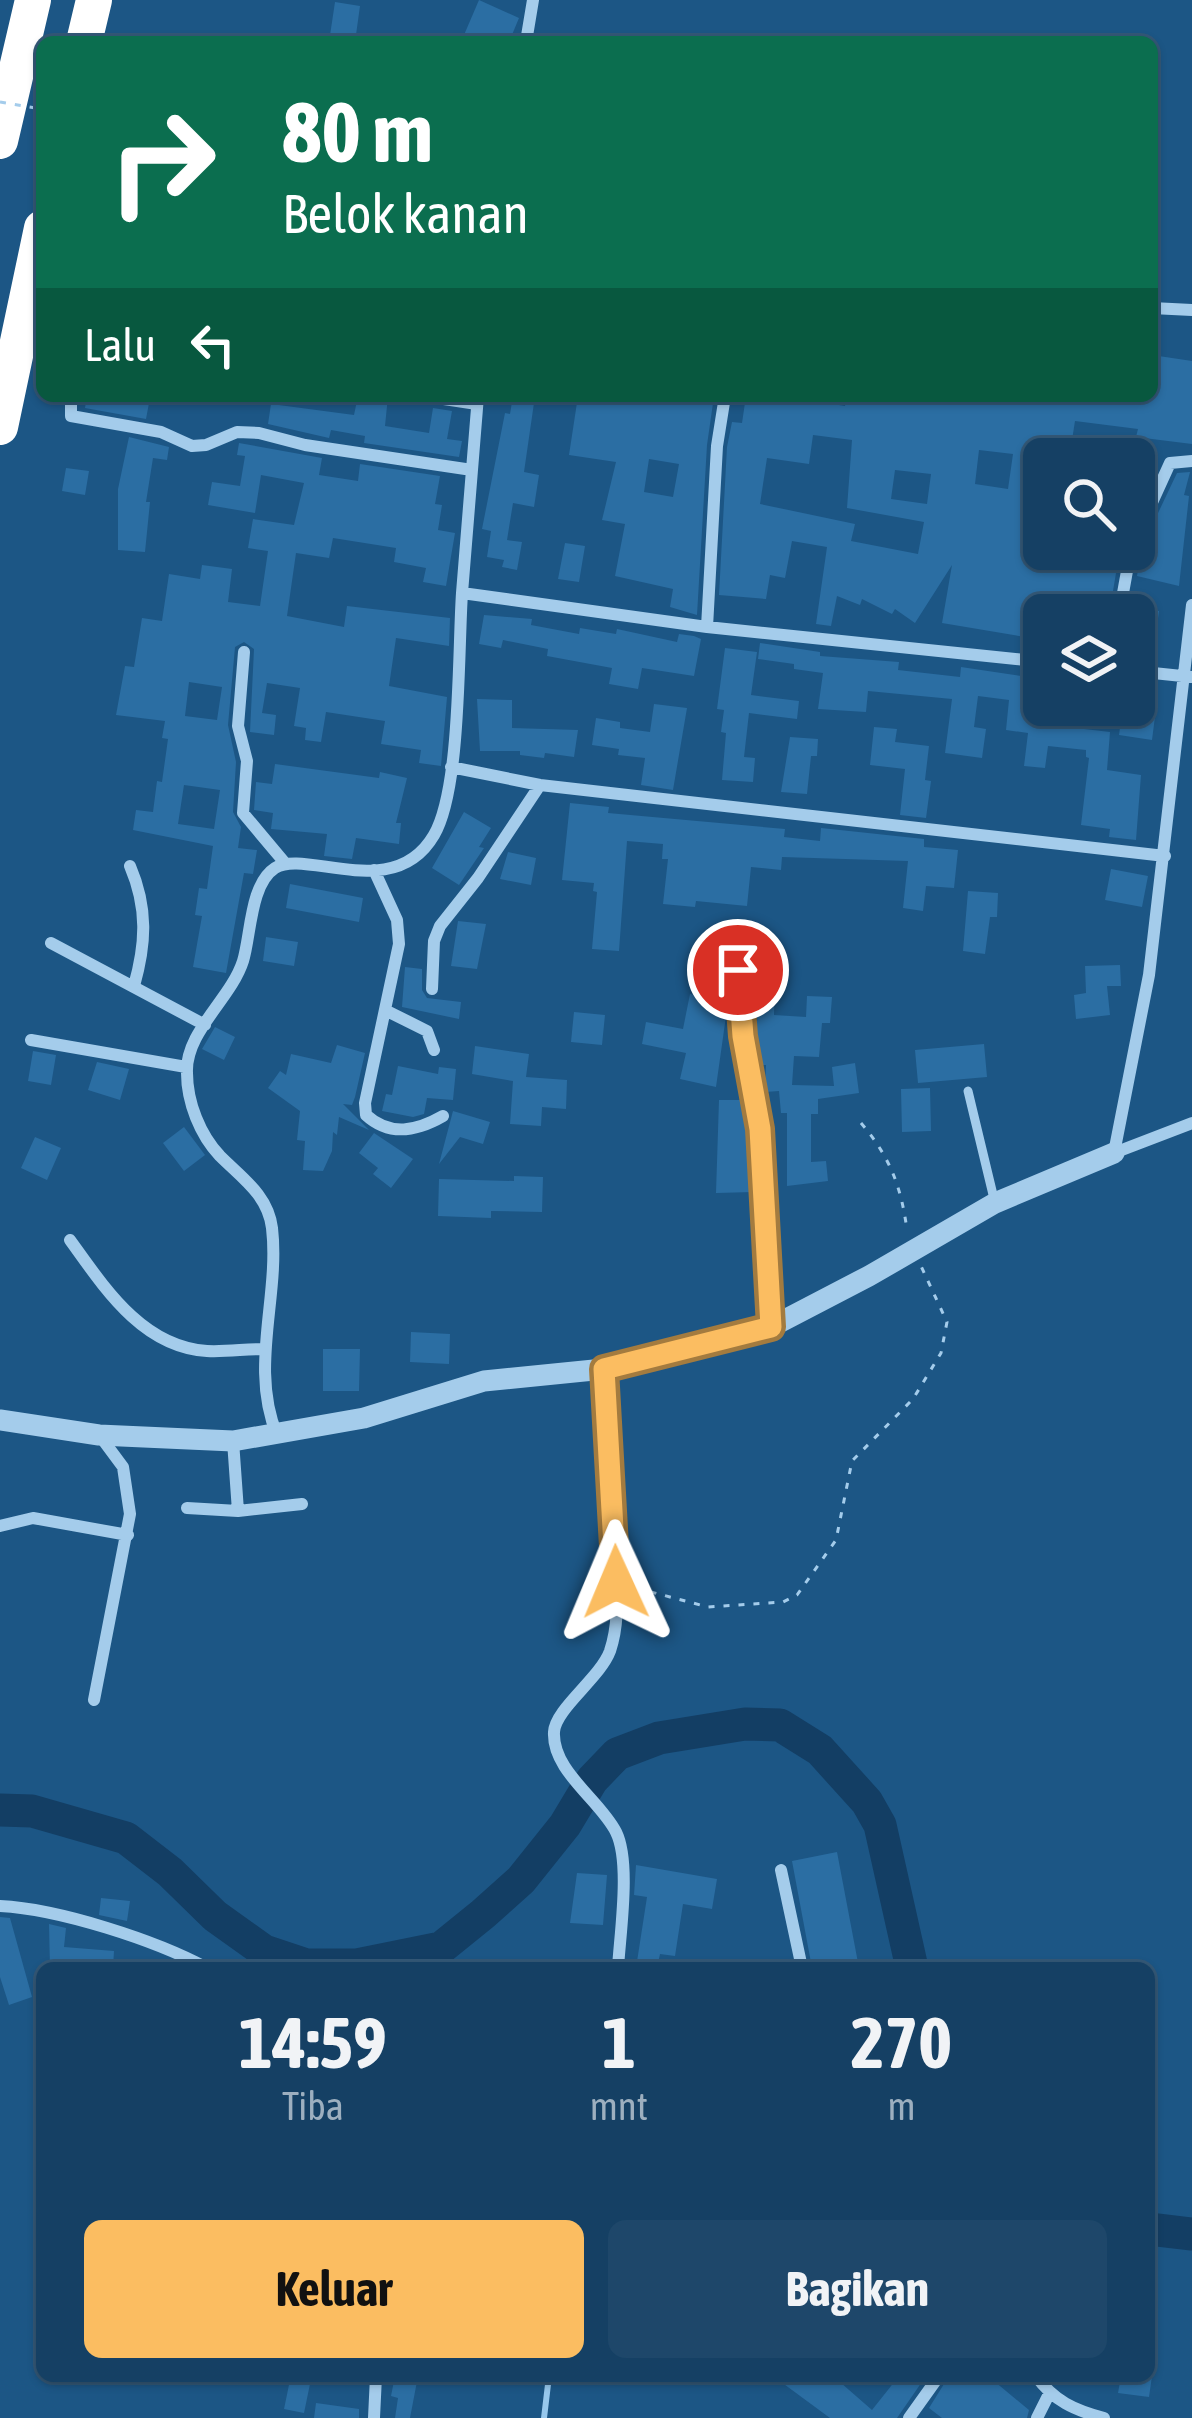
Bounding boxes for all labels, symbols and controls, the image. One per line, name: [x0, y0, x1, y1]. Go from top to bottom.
icon: right: [84, 84, 240, 240]
text: 80 m: [282, 84, 433, 180]
text: Belok kanan: [282, 183, 529, 244]
icon: left: [180, 312, 246, 378]
text: Lalu: [84, 319, 156, 371]
map controls: [1023, 438, 1155, 726]
button: search: [1023, 438, 1155, 570]
button: layers: [1023, 594, 1155, 726]
pin: [687, 919, 789, 1021]
icon: arrive: [705, 937, 771, 1003]
position arrow: [553, 1519, 679, 1645]
text: 14:59: [239, 2001, 387, 2083]
text: 1: [602, 2001, 636, 2083]
text: 270: [851, 2001, 952, 2083]
text: Tiba: [282, 2084, 344, 2128]
text: mnt: [590, 2084, 648, 2128]
text: m: [887, 2084, 915, 2128]
button: Keluar: [84, 2220, 584, 2358]
button: Bagikan: [608, 2220, 1107, 2358]

